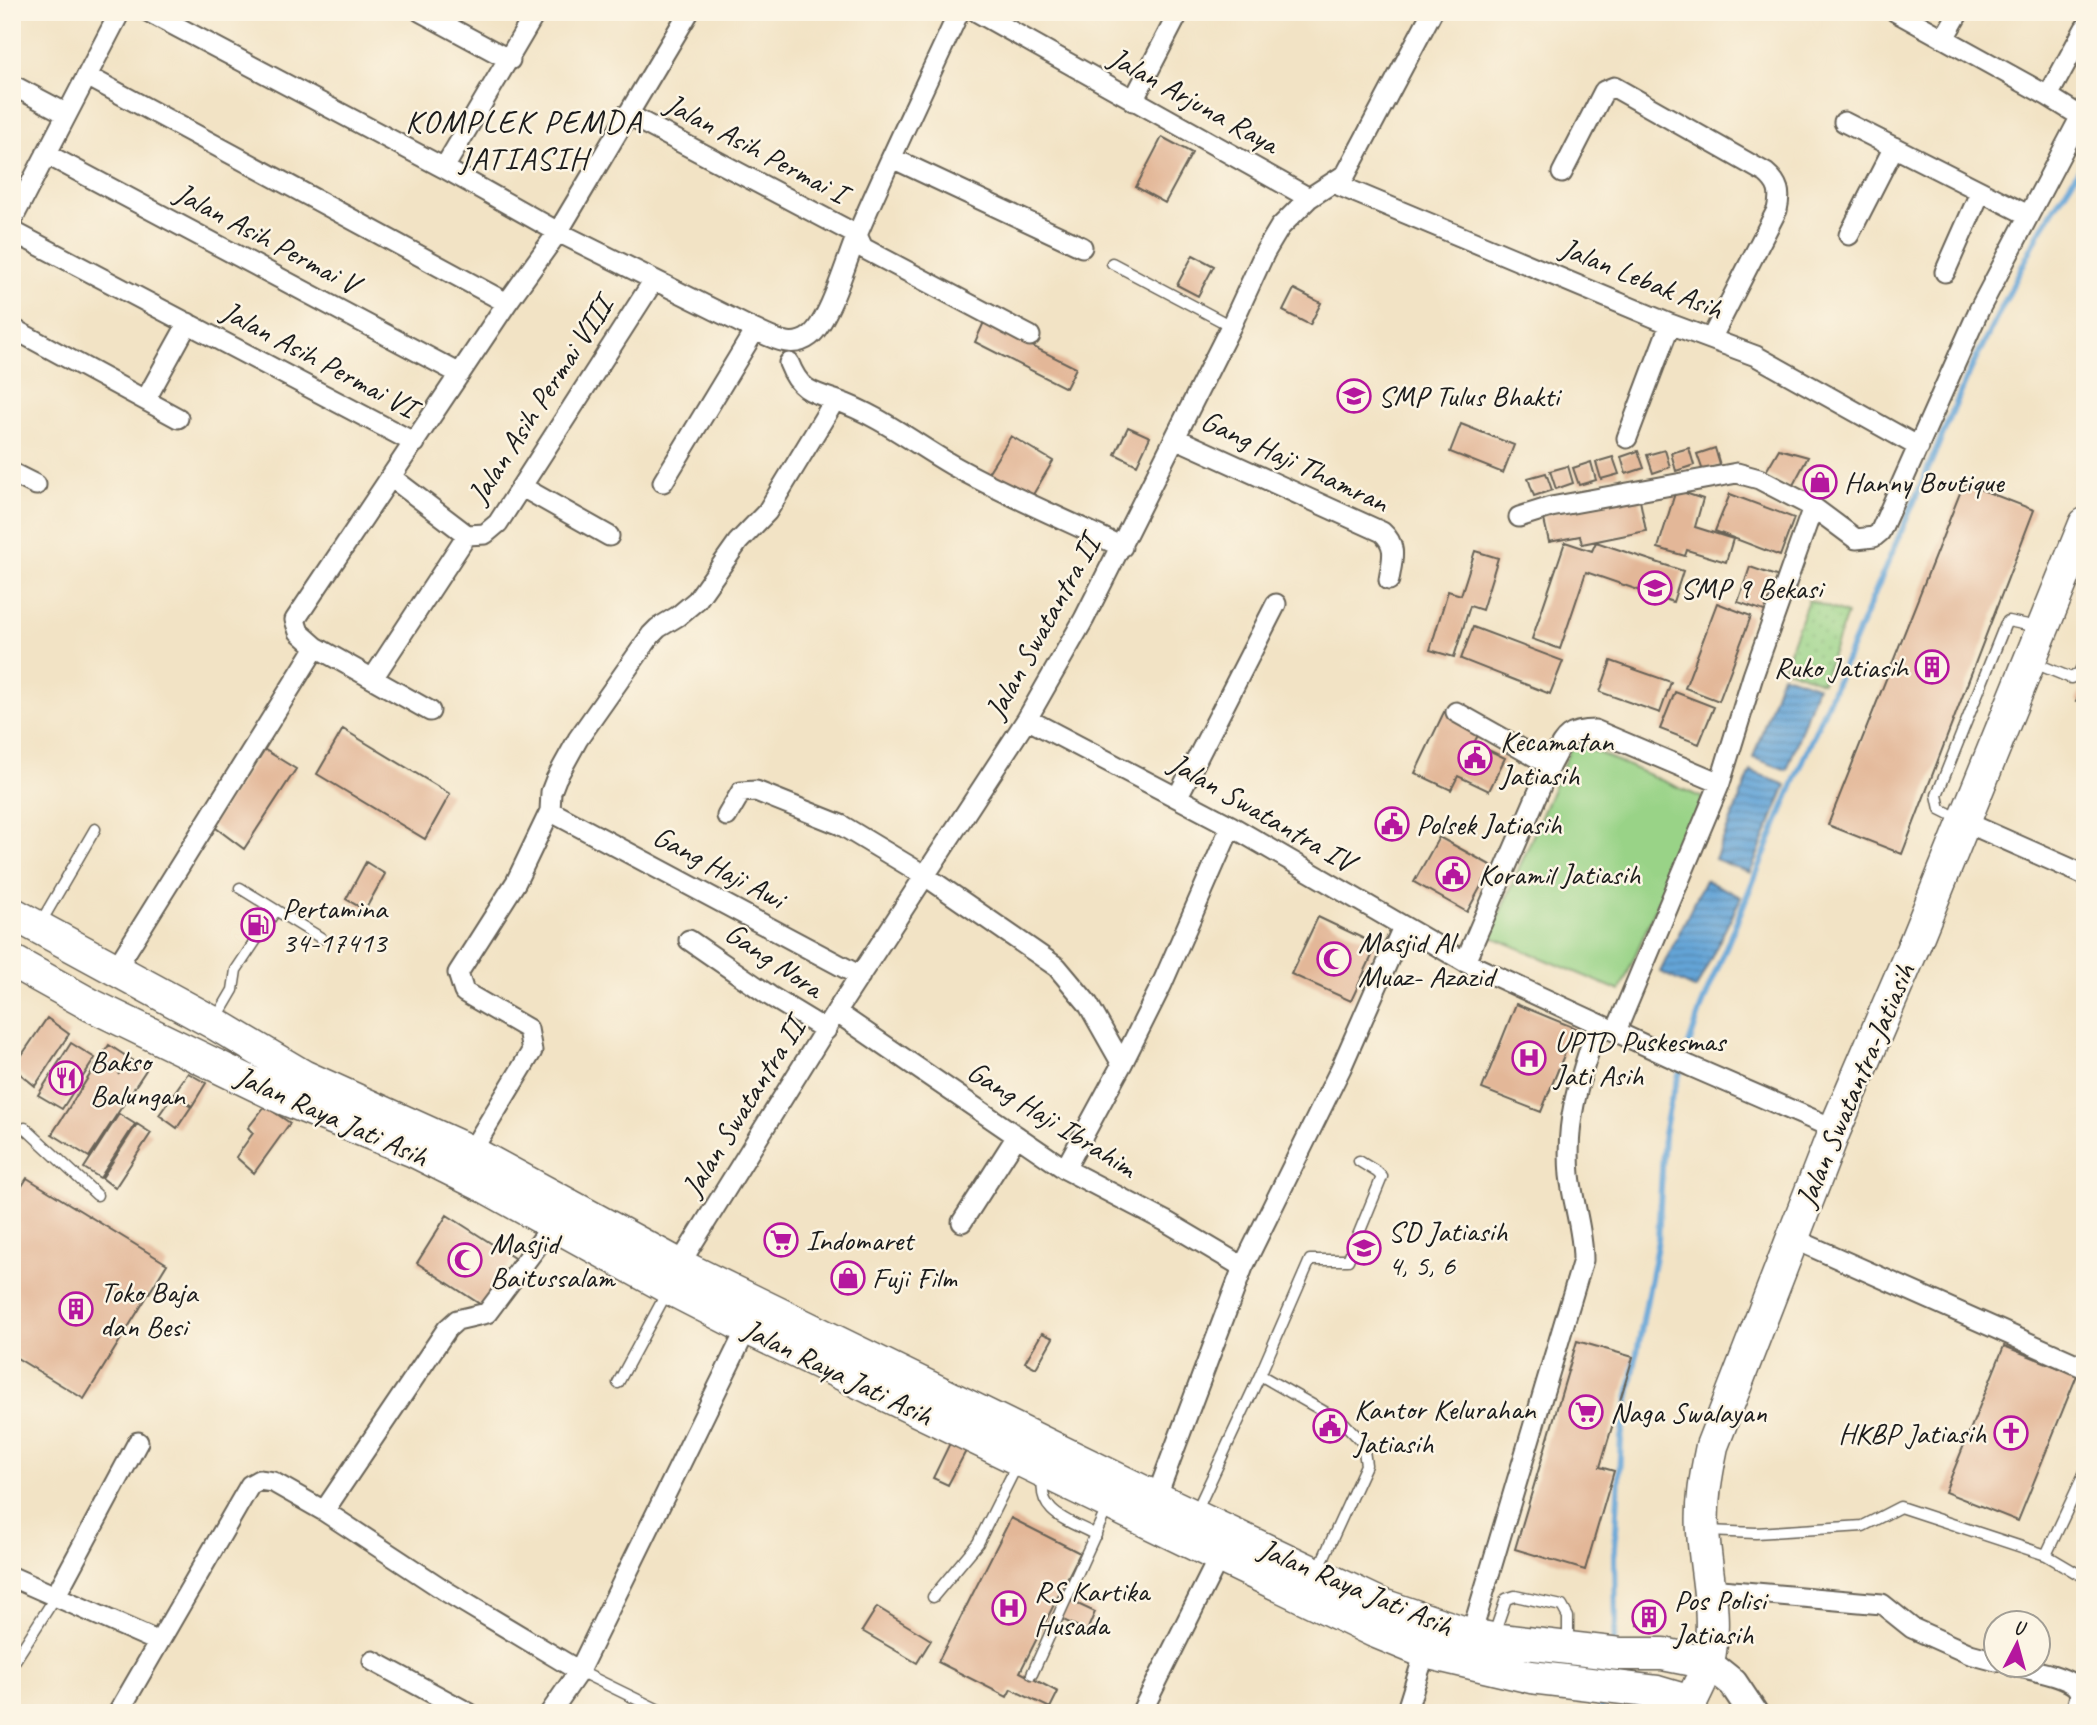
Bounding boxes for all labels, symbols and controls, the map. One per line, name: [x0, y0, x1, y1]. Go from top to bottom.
street label: Jalan Arjuna Raya: [1101, 37, 1287, 163]
street label: Jalan Asih Permai I: [657, 83, 859, 215]
district label: KOMPLEK PEMDA JATIASIH: [405, 101, 643, 179]
street label: Jalan Asih Permai V: [167, 173, 370, 305]
street label: Jalan Lebak Asih: [1554, 228, 1729, 328]
street label: Jalan Asih Permai VIII: [458, 284, 624, 512]
street label: Jalan Asih Permai VI: [214, 291, 429, 429]
school or university icon: SMP Tulus Bhakti: [1335, 377, 1373, 415]
place label: SMP Tulus Bhakti: [1378, 377, 1563, 415]
street label: Gang Haji Thamran: [1195, 401, 1396, 522]
shop icon: Hanny Boutique: [1801, 463, 1839, 501]
place label: Hanny Boutique: [1844, 463, 2006, 501]
street label: Jalan Swatantra II: [975, 524, 1111, 727]
school or university icon: SMP 9 Bekasi: [1636, 569, 1674, 607]
place label: SMP 9 Bekasi: [1680, 569, 1826, 607]
place label: Ruko Jatiasih: [1774, 648, 1910, 686]
building icon: Ruko Jatiasih: [1913, 648, 1951, 686]
place label: Kecamatan Jatiasih: [1498, 722, 1615, 794]
public building icon: Kecamatan Jatiasih: [1456, 739, 1494, 777]
street label: Jalan Swatantra IV: [1161, 743, 1365, 883]
public building icon: Polsek Jatiasih: [1373, 805, 1411, 843]
place label: Polsek Jatiasih: [1416, 805, 1562, 843]
street label: Gang Haji Awi: [647, 817, 794, 919]
public building icon: Koramil Jatiasih: [1434, 855, 1472, 893]
place label: Koramil Jatiasih: [1478, 855, 1641, 893]
place label: Pertamina 34-17413: [282, 889, 389, 961]
fuel station icon: Pertamina 34-17413: [239, 906, 277, 944]
street label: Gang Nora: [718, 914, 832, 1008]
place label: Masjid Al Muaz- Azazid: [1358, 923, 1498, 995]
mosque icon: Masjid Al Muaz- Azazid: [1315, 940, 1353, 978]
street label: Jalan Swatantra-Jatiasih: [1786, 957, 1924, 1214]
street label: Jalan Swatantra II: [672, 1006, 816, 1205]
place label: UPTD Puskesmas Jati Asih: [1552, 1022, 1728, 1094]
hospital icon: UPTD Puskesmas Jati Asih: [1510, 1039, 1548, 1077]
place label: Bakso Balungan: [90, 1042, 186, 1114]
street label: Gang Haji Ibrahim: [960, 1052, 1145, 1187]
street label: Jalan Raya Jati Asih: [228, 1056, 434, 1175]
restaurant icon: Bakso Balungan: [47, 1059, 85, 1097]
place label: SD Jatiasih 4, 5, 6: [1388, 1212, 1508, 1284]
supermarket icon: Indomaret: [762, 1221, 800, 1259]
place label: Indomaret: [806, 1221, 916, 1259]
place label: Masjid Baitussalam: [490, 1224, 616, 1296]
school or university icon: SD Jatiasih 4, 5, 6: [1345, 1229, 1383, 1267]
mosque icon: Masjid Baitussalam: [446, 1241, 484, 1279]
shop icon: Fuji Film: [829, 1259, 867, 1297]
place label: Fuji Film: [872, 1259, 958, 1297]
place label: Toko Baja dan Besi: [100, 1273, 199, 1345]
building icon: Toko Baja dan Besi: [57, 1290, 95, 1328]
street label: Jalan Raya Jati Asih: [735, 1309, 939, 1434]
place label: Kantor Kelurahan Jatiasih: [1352, 1390, 1537, 1462]
supermarket icon: Naga Swalayan: [1567, 1393, 1605, 1431]
place label: Naga Swalayan: [1610, 1393, 1767, 1431]
public building icon: Kantor Kelurahan Jatiasih: [1311, 1407, 1349, 1445]
place label: HKBP Jatiasih: [1838, 1414, 1986, 1452]
church icon: HKBP Jatiasih: [1992, 1414, 2030, 1452]
street label: Jalan Raya Jati Asih: [1252, 1528, 1459, 1645]
place label: RS Kartika Husada: [1034, 1572, 1152, 1644]
place label: Pos Polisi Jatiasih: [1672, 1581, 1769, 1653]
hospital icon: RS Kartika Husada: [990, 1589, 1028, 1627]
building icon: Pos Polisi Jatiasih: [1630, 1598, 1668, 1636]
north arrow: [1982, 1610, 2052, 1680]
text: U: [2013, 1616, 2028, 1641]

